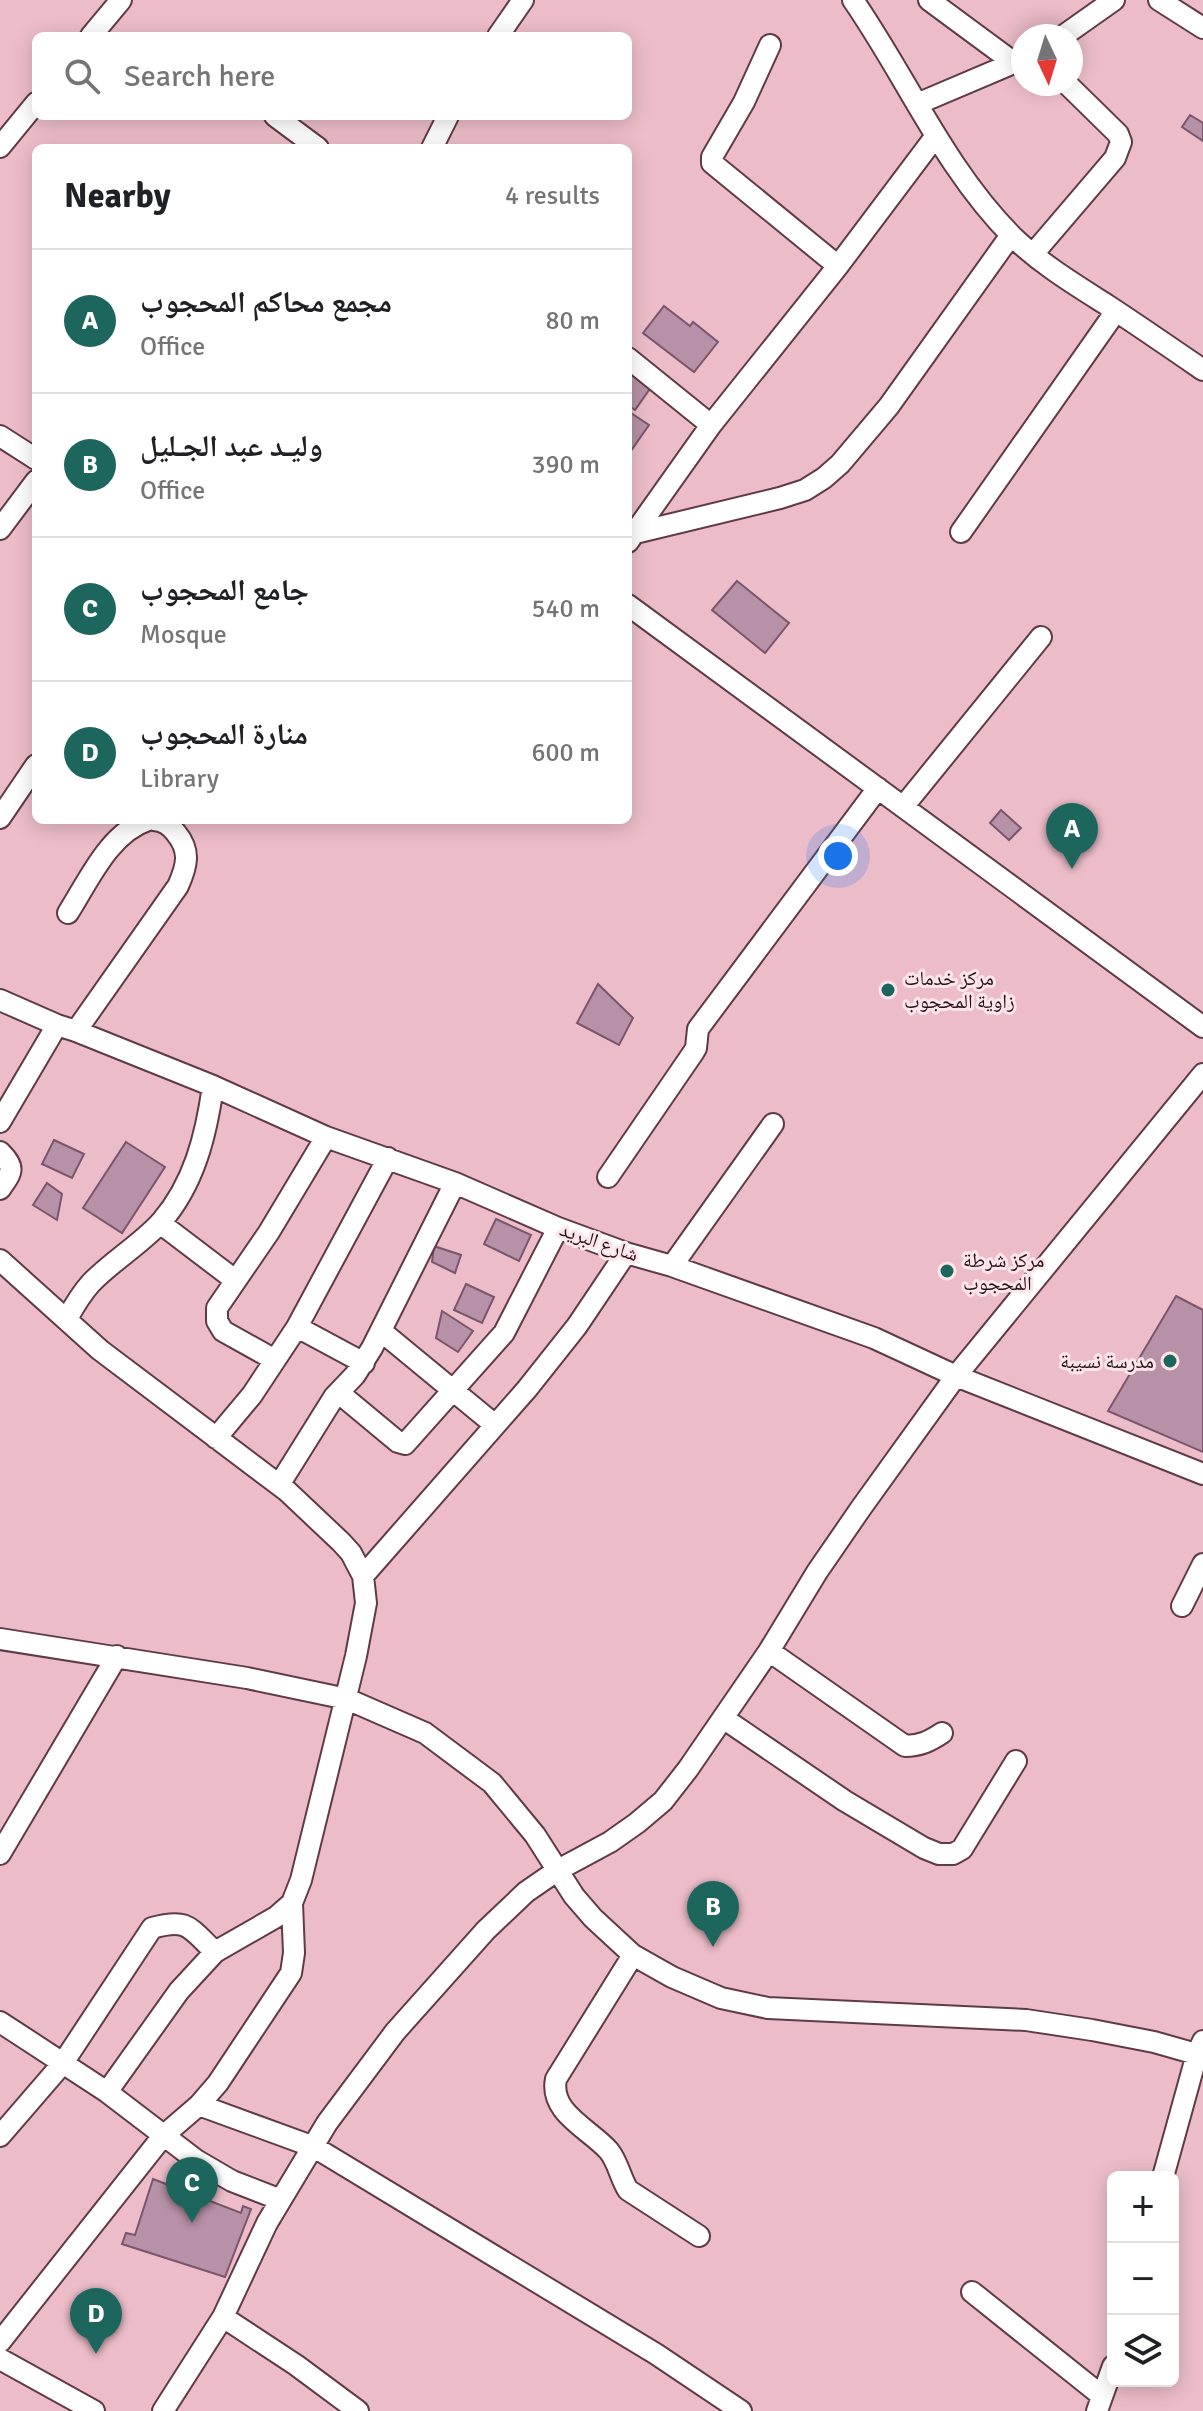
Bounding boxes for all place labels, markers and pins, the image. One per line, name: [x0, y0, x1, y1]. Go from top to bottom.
pin: A: [1046, 803, 1098, 869]
place label: مركز خدمات زاوية المحجوب: [904, 966, 1015, 1014]
marker: مركز خدمات زاوية المحجوب: [879, 981, 897, 999]
place label: مركز شرطة المحجوب: [963, 1248, 1044, 1296]
marker: مركز شرطة المحجوب: [938, 1262, 956, 1280]
place label: مدرسة نسيبة: [1060, 1349, 1154, 1374]
marker: مدرسة نسيبة: [1161, 1352, 1179, 1370]
pin: B: [687, 1881, 739, 1947]
pin: C: [166, 2157, 218, 2223]
pin: D: [70, 2288, 122, 2354]

